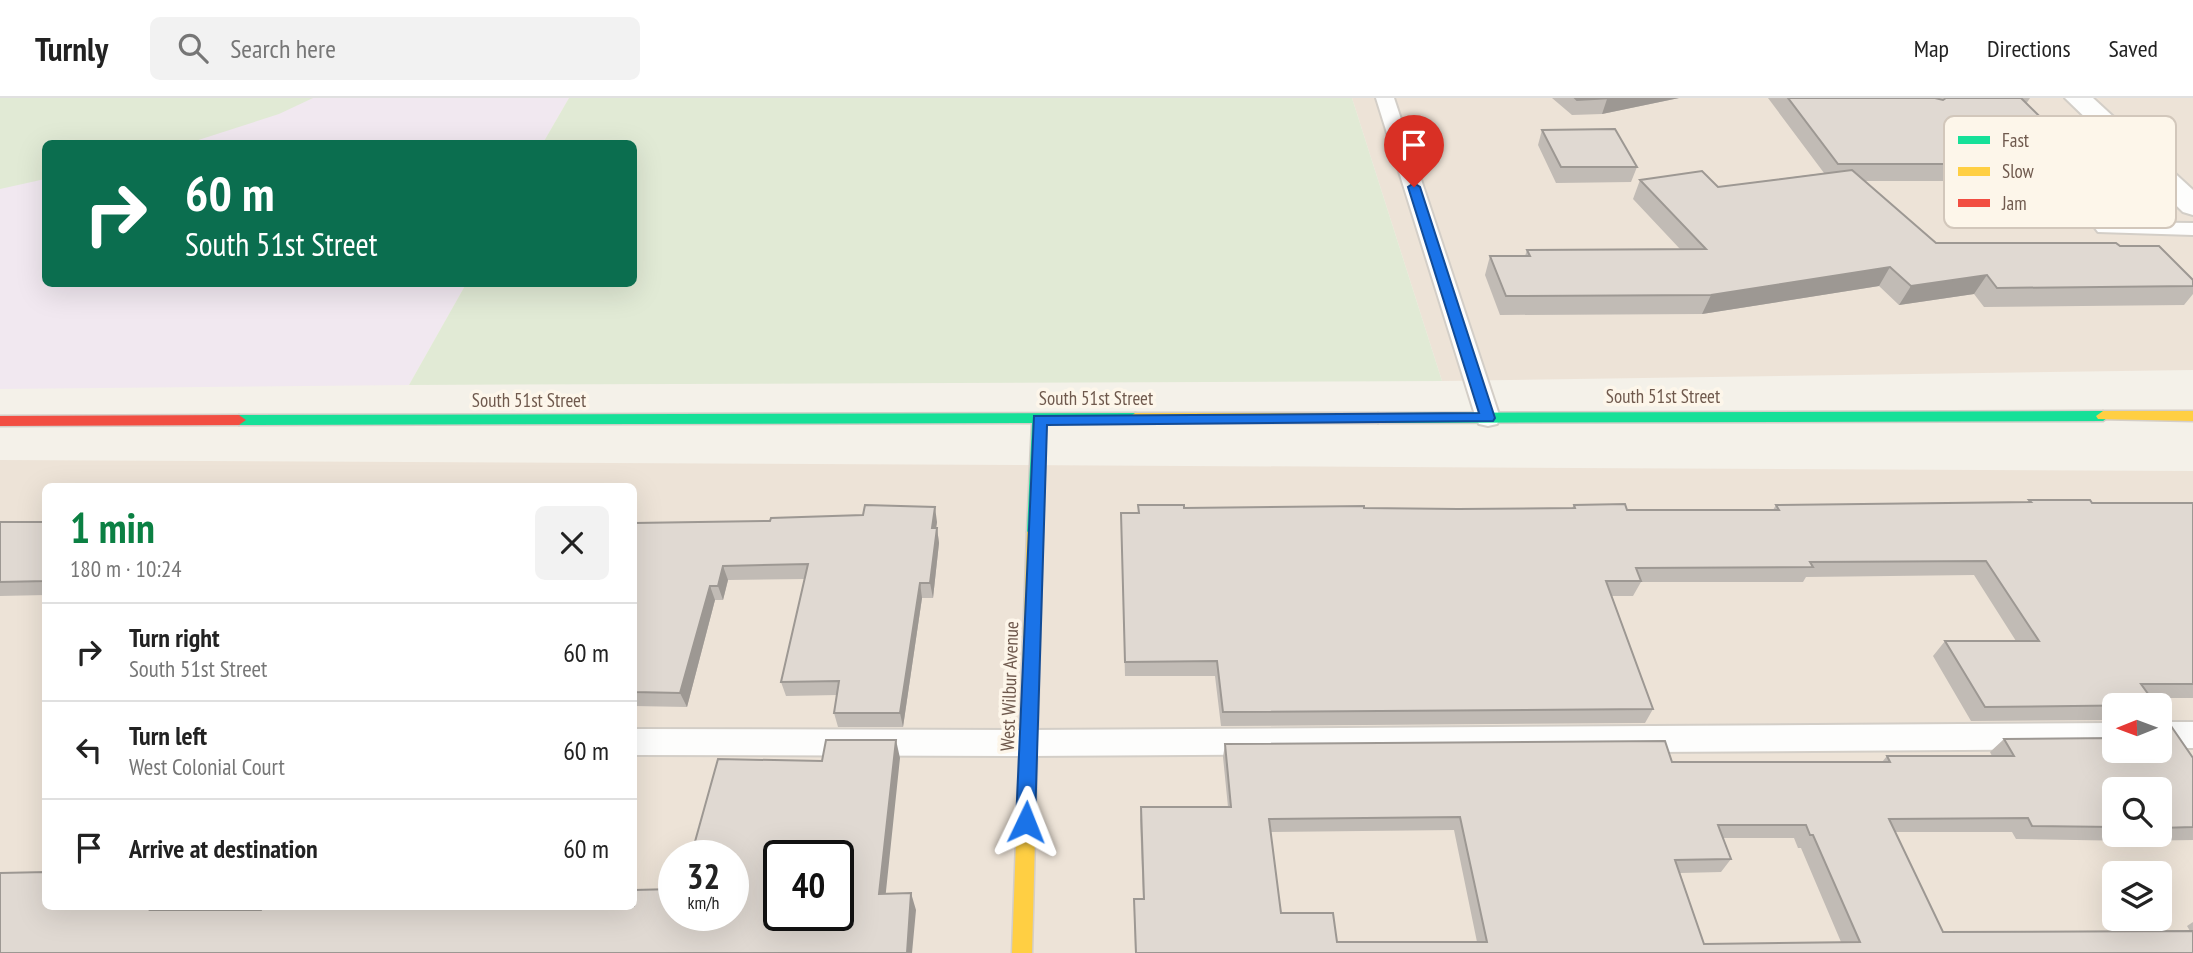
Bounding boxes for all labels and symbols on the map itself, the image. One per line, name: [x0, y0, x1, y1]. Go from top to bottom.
pin: [1384, 115, 1444, 187]
legend: [1944, 116, 2176, 228]
text: Fast: [2002, 128, 2030, 152]
text: Slow: [2002, 159, 2035, 183]
text: Jam: [2001, 191, 2027, 215]
street label: South 51st Street: [1606, 384, 1721, 408]
street label: South 51st Street: [1039, 386, 1154, 410]
street label: South 51st Street: [472, 388, 587, 412]
street label: West Wilbur Avenue: [995, 621, 1023, 751]
north arrow: [2102, 693, 2172, 763]
position arrow: [989, 785, 1063, 859]
speed limit sign: 40: [763, 840, 854, 931]

